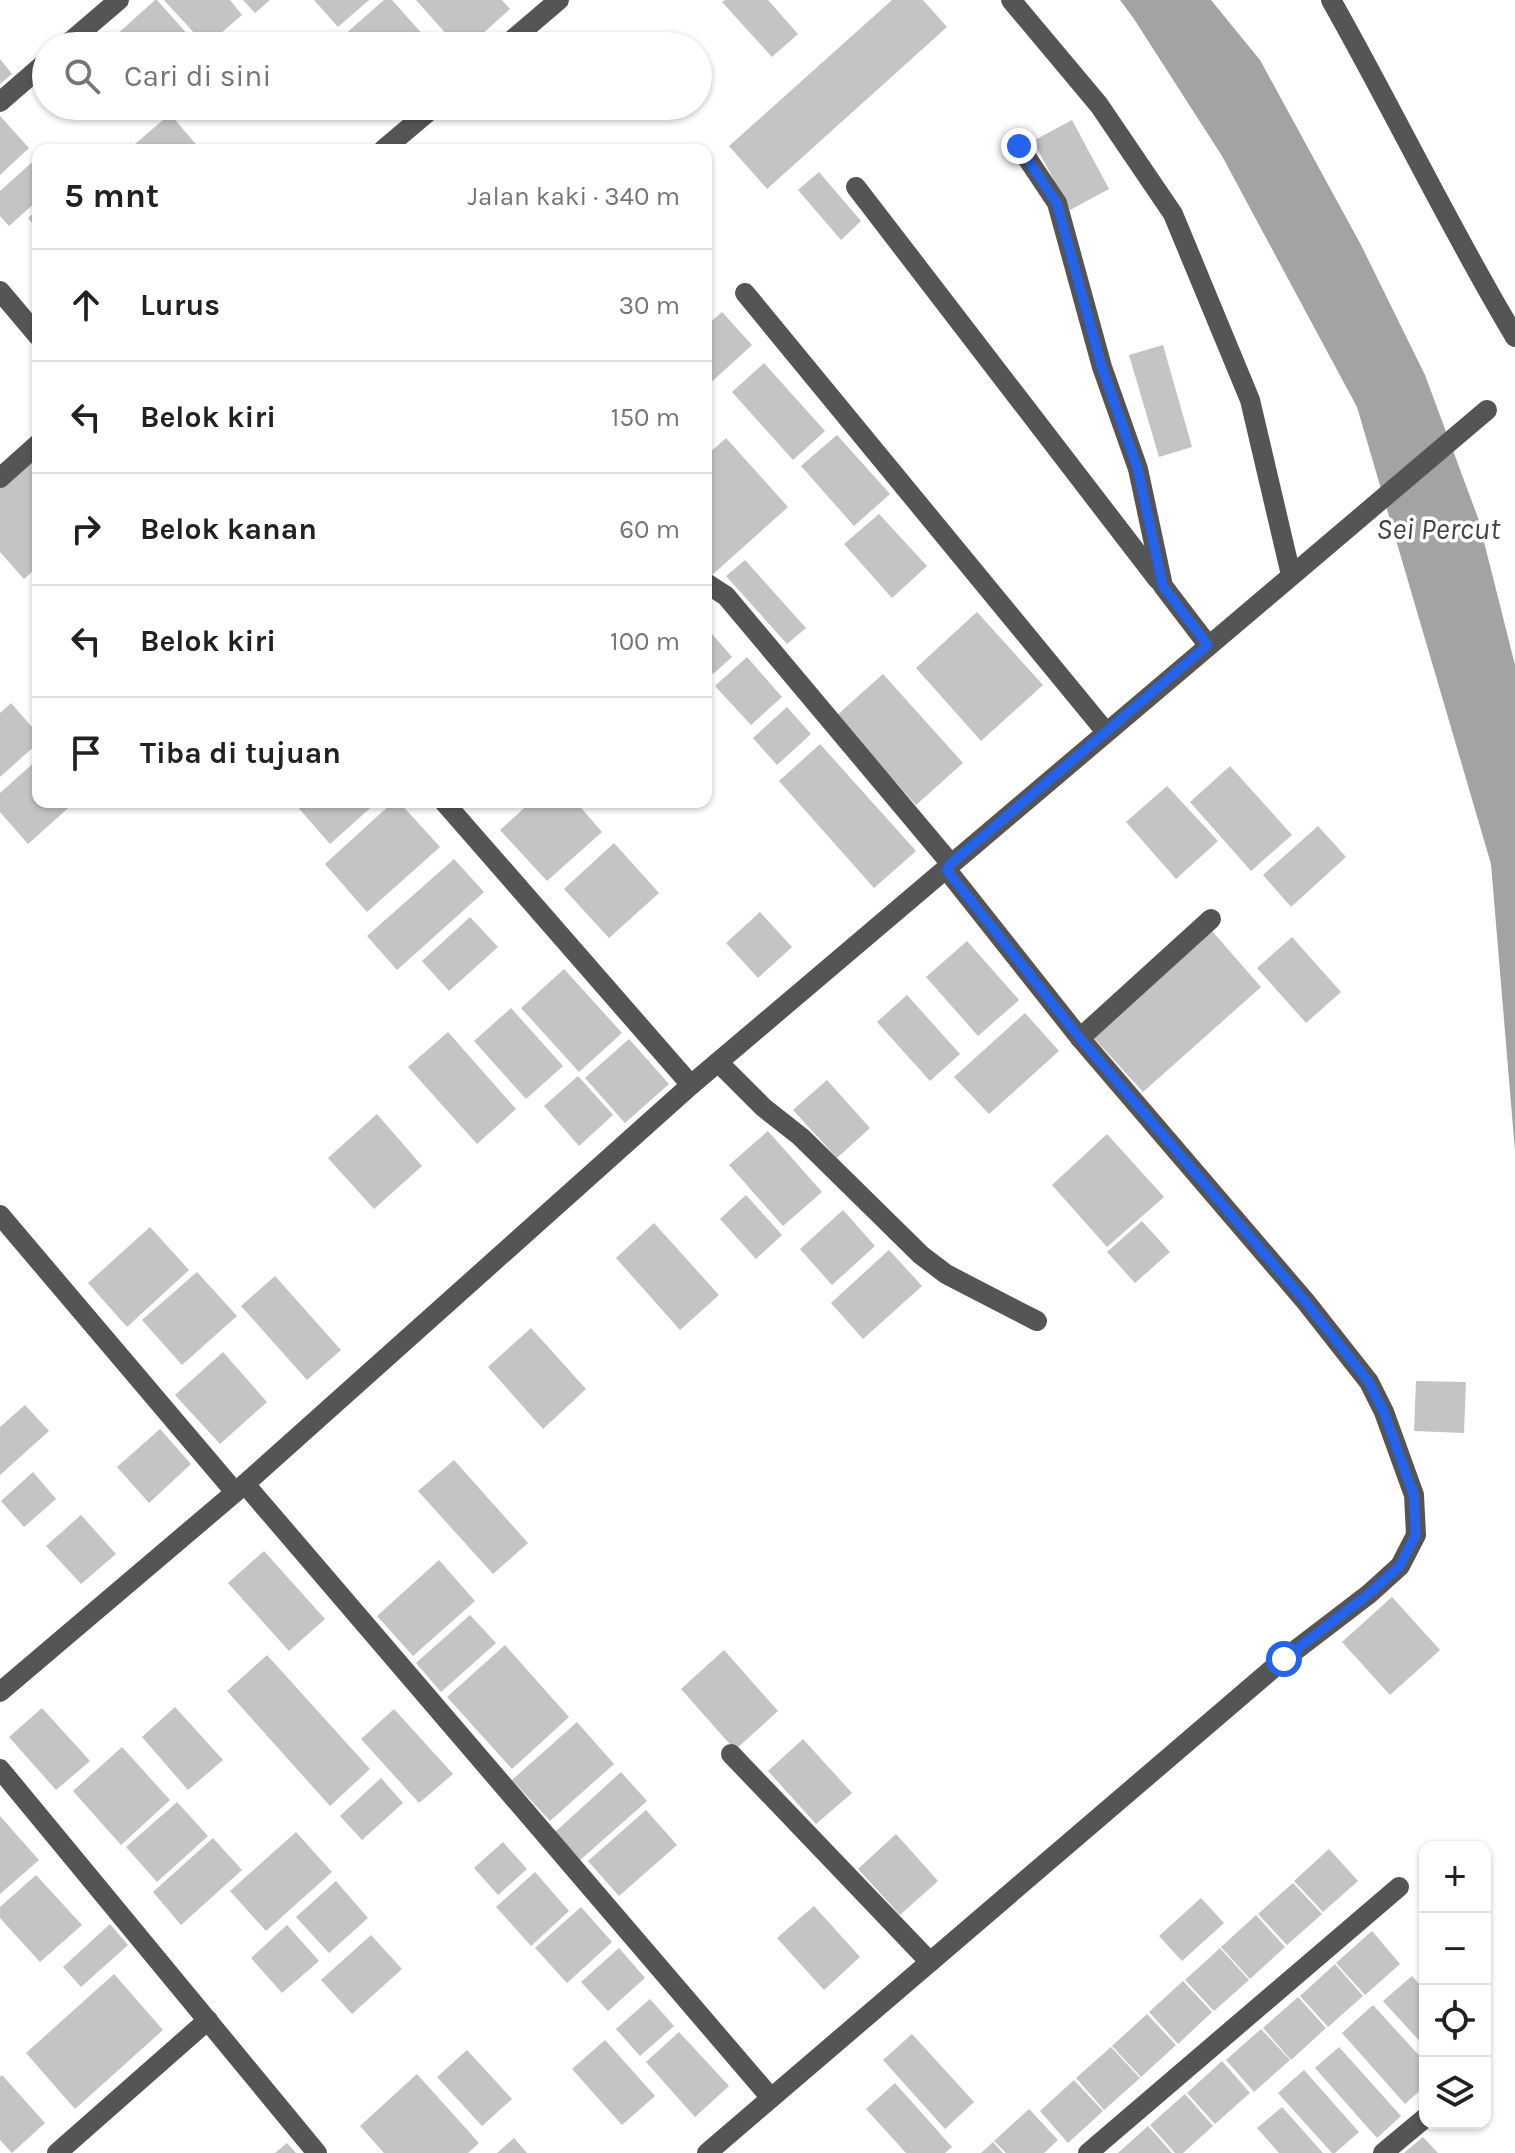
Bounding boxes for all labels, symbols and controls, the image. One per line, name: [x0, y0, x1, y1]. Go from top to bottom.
search box: [32, 32, 712, 120]
icon: search: [60, 54, 104, 98]
text: Cari di sini: [124, 58, 271, 94]
route end: [1001, 128, 1037, 164]
text: 5 mnt: [64, 176, 159, 216]
text: Jalan kaki · 340 m: [468, 181, 680, 212]
icon: ahead: [64, 283, 108, 327]
text: Lurus: [140, 287, 220, 323]
text: 30 m: [619, 290, 680, 321]
icon: left: [64, 395, 108, 439]
text: Belok kiri: [140, 399, 276, 435]
text: 150 m: [611, 402, 680, 433]
icon: right: [64, 507, 108, 551]
text: Belok kanan: [140, 511, 317, 547]
water label: Sei Percut: [1376, 511, 1501, 547]
text: 60 m: [619, 514, 680, 545]
icon: left: [64, 619, 108, 663]
text: Belok kiri: [140, 623, 276, 659]
text: 100 m: [610, 626, 680, 657]
icon: arrive: [64, 731, 108, 775]
text: Tiba di tujuan: [140, 735, 341, 771]
route start: [1266, 1641, 1302, 1677]
map controls: [1419, 1841, 1491, 2129]
button: +: [1419, 1841, 1491, 1913]
button: −: [1419, 1913, 1491, 1985]
button: locate: [1419, 1985, 1491, 2057]
button: layers: [1419, 2057, 1491, 2129]

